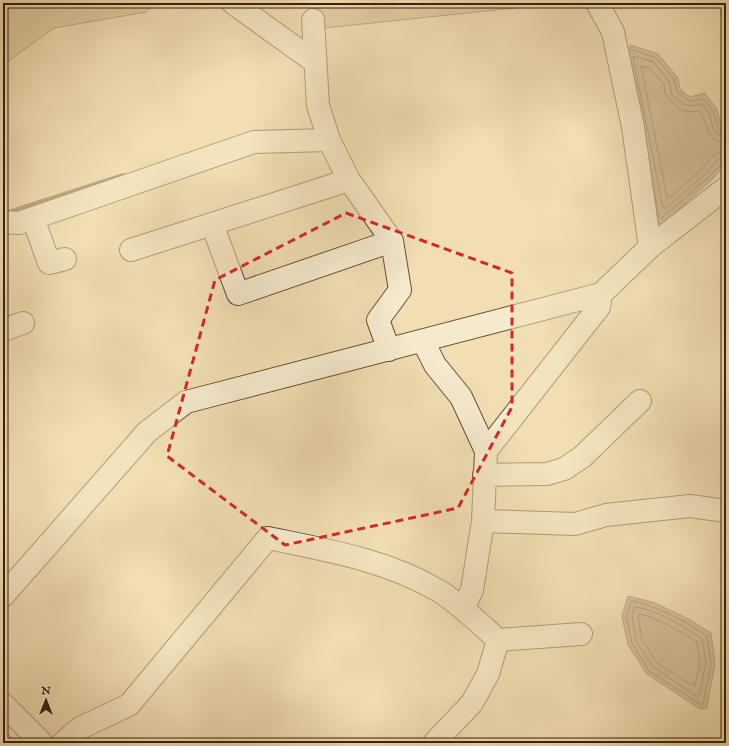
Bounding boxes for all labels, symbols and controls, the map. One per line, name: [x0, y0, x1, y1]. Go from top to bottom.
north arrow: [26, 680, 66, 720]
text: N: [40, 684, 51, 698]

